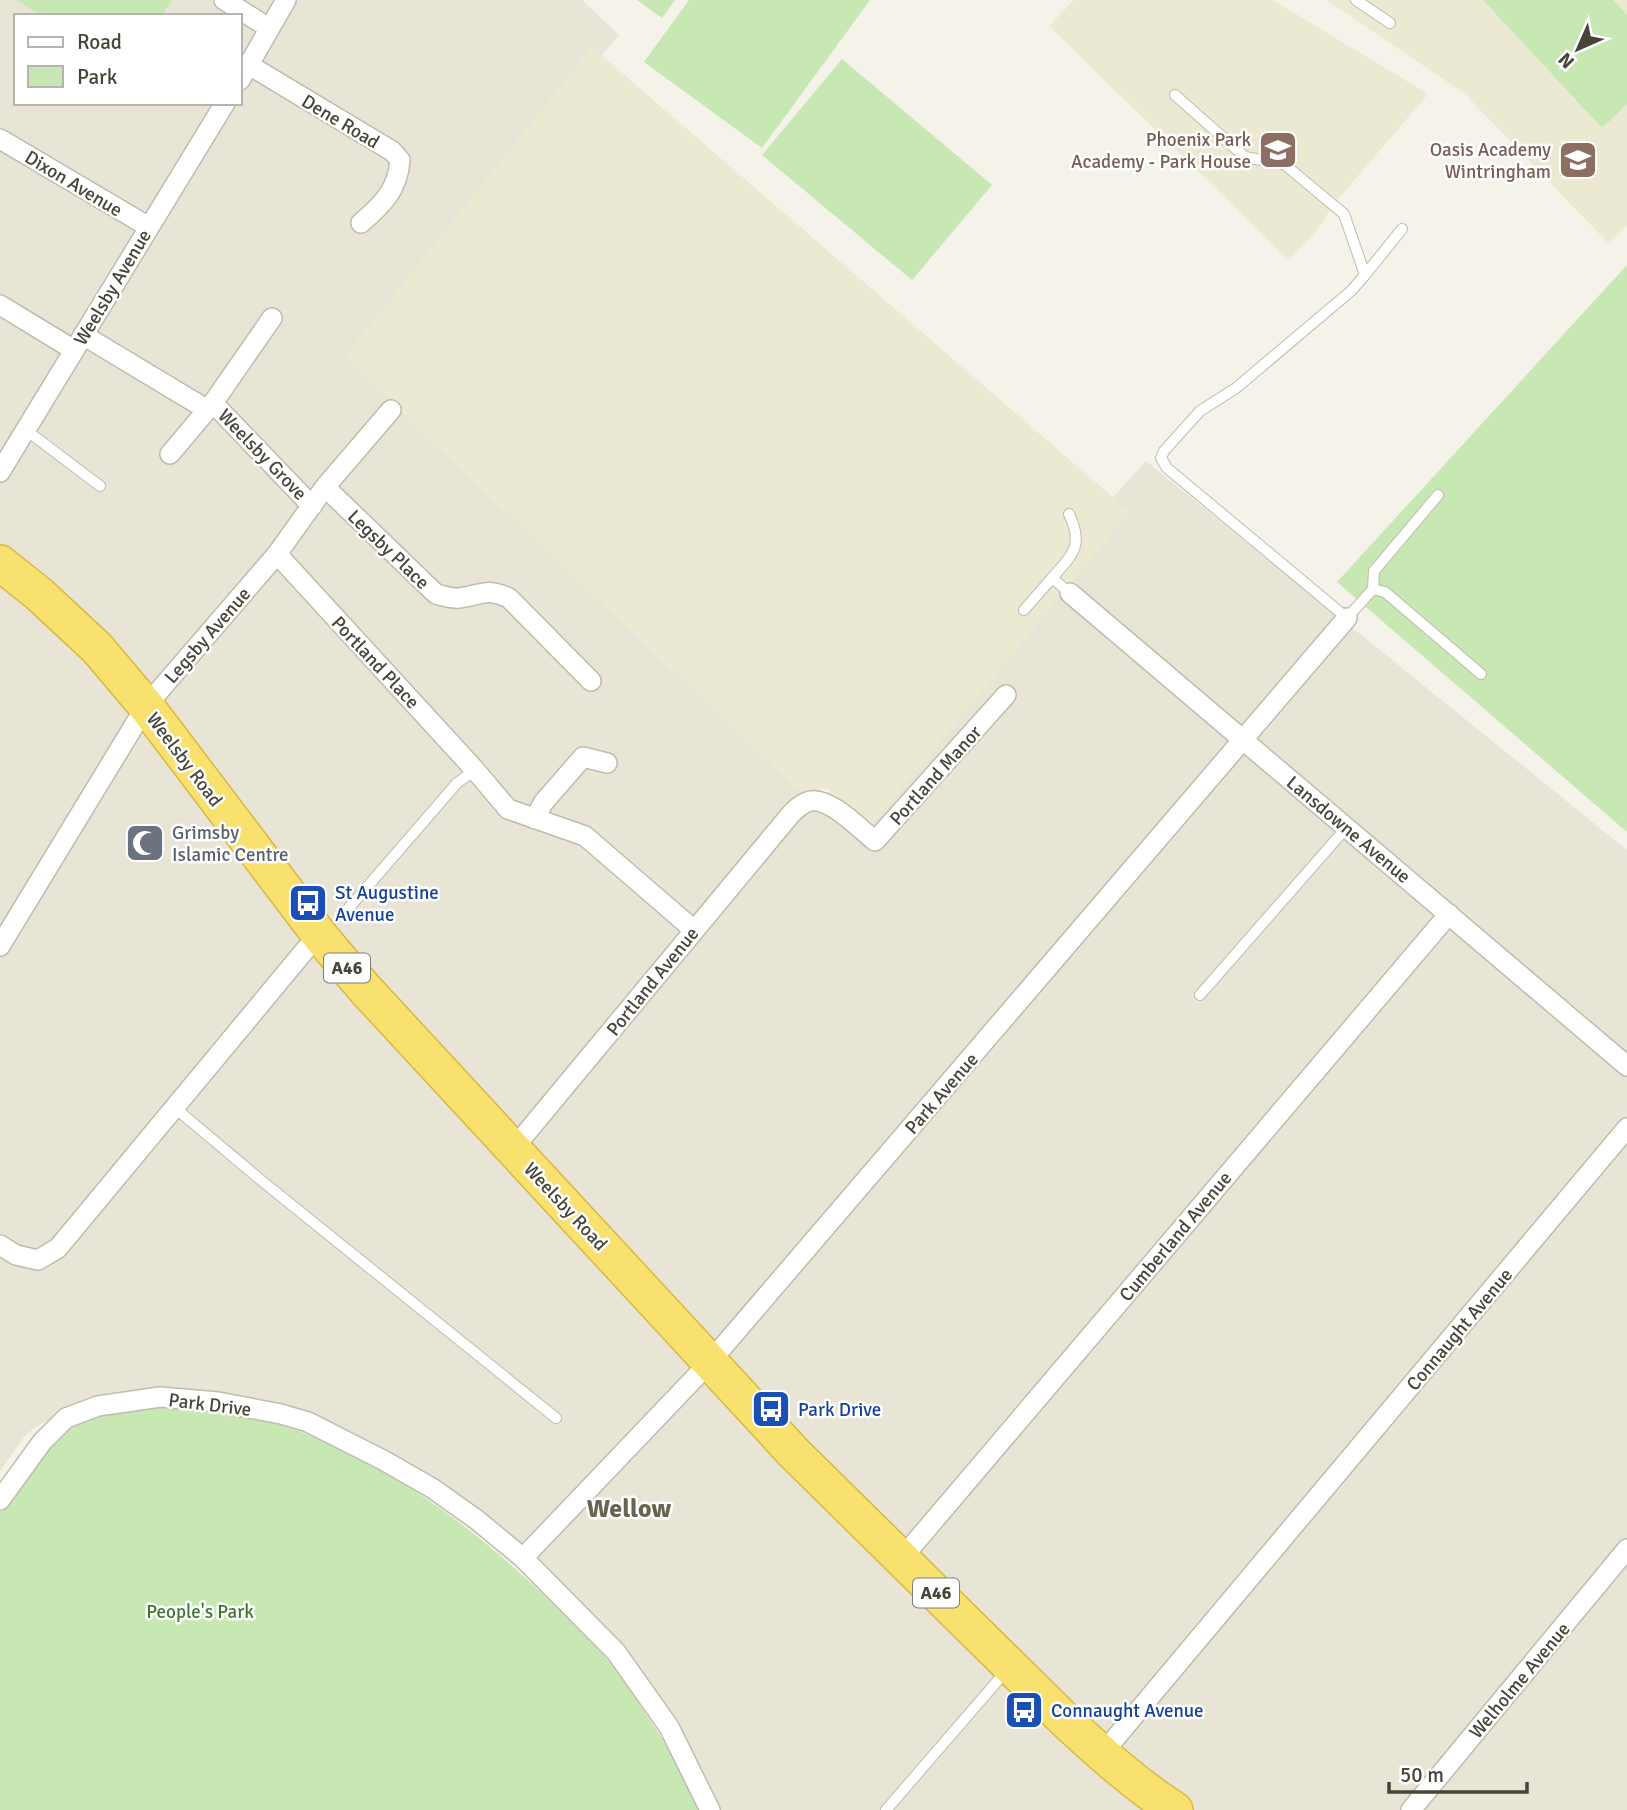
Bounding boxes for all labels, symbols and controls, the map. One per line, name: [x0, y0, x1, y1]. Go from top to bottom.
legend: [14, 14, 242, 105]
north arrow: [1543, 14, 1613, 84]
text: Road: [77, 29, 122, 55]
text: N: [1554, 47, 1580, 73]
text: Park: [77, 64, 118, 90]
street label: Dene Road: [297, 89, 384, 154]
place label: Phoenix Park Academy - Park House: [1071, 128, 1251, 174]
school or university icon: Phoenix Park Academy - Park House: [1257, 129, 1299, 171]
place label: Oasis Academy Wintringham: [1430, 138, 1551, 184]
school or university icon: Oasis Academy Wintringham: [1557, 139, 1599, 181]
street label: Dixon Avenue: [20, 145, 127, 222]
street label: Weelsby Avenue: [69, 225, 157, 350]
street label: Weelsby Grove: [213, 404, 312, 505]
street label: Legsby Place: [342, 505, 434, 595]
street label: Legsby Avenue: [159, 583, 256, 689]
street label: Portland Place: [326, 611, 424, 714]
street label: Weelsby Road: [141, 708, 228, 812]
street label: Portland Manor: [885, 721, 987, 831]
street label: Lansdowne Avenue: [1281, 771, 1415, 889]
place label: Grimsby Islamic Centre: [172, 821, 289, 867]
mosque icon: Grimsby Islamic Centre: [124, 822, 166, 864]
place label: St Augustine Avenue: [335, 881, 439, 927]
bus stop icon: St Augustine Avenue: [287, 882, 329, 924]
street label: Portland Avenue: [601, 922, 704, 1041]
road number: A46: [324, 953, 370, 982]
street label: Park Avenue: [900, 1048, 984, 1139]
street label: Weelsby Road: [518, 1158, 612, 1256]
street label: Cumberland Avenue: [1114, 1167, 1237, 1307]
street label: Connaught Avenue: [1402, 1263, 1518, 1396]
street label: Park Drive: [167, 1388, 253, 1422]
bus stop icon: Park Drive: [750, 1388, 792, 1430]
place label: Park Drive: [798, 1398, 881, 1422]
district label: Wellow: [587, 1493, 672, 1525]
road number: A46: [913, 1578, 959, 1608]
park label: People's Park: [146, 1600, 254, 1624]
street label: Welholme Avenue: [1464, 1618, 1575, 1744]
bus stop icon: Connaught Avenue: [1003, 1689, 1045, 1731]
place label: Connaught Avenue: [1051, 1699, 1204, 1723]
scale bar: [1389, 1750, 1527, 1794]
text: 50 m: [1400, 1762, 1444, 1788]

